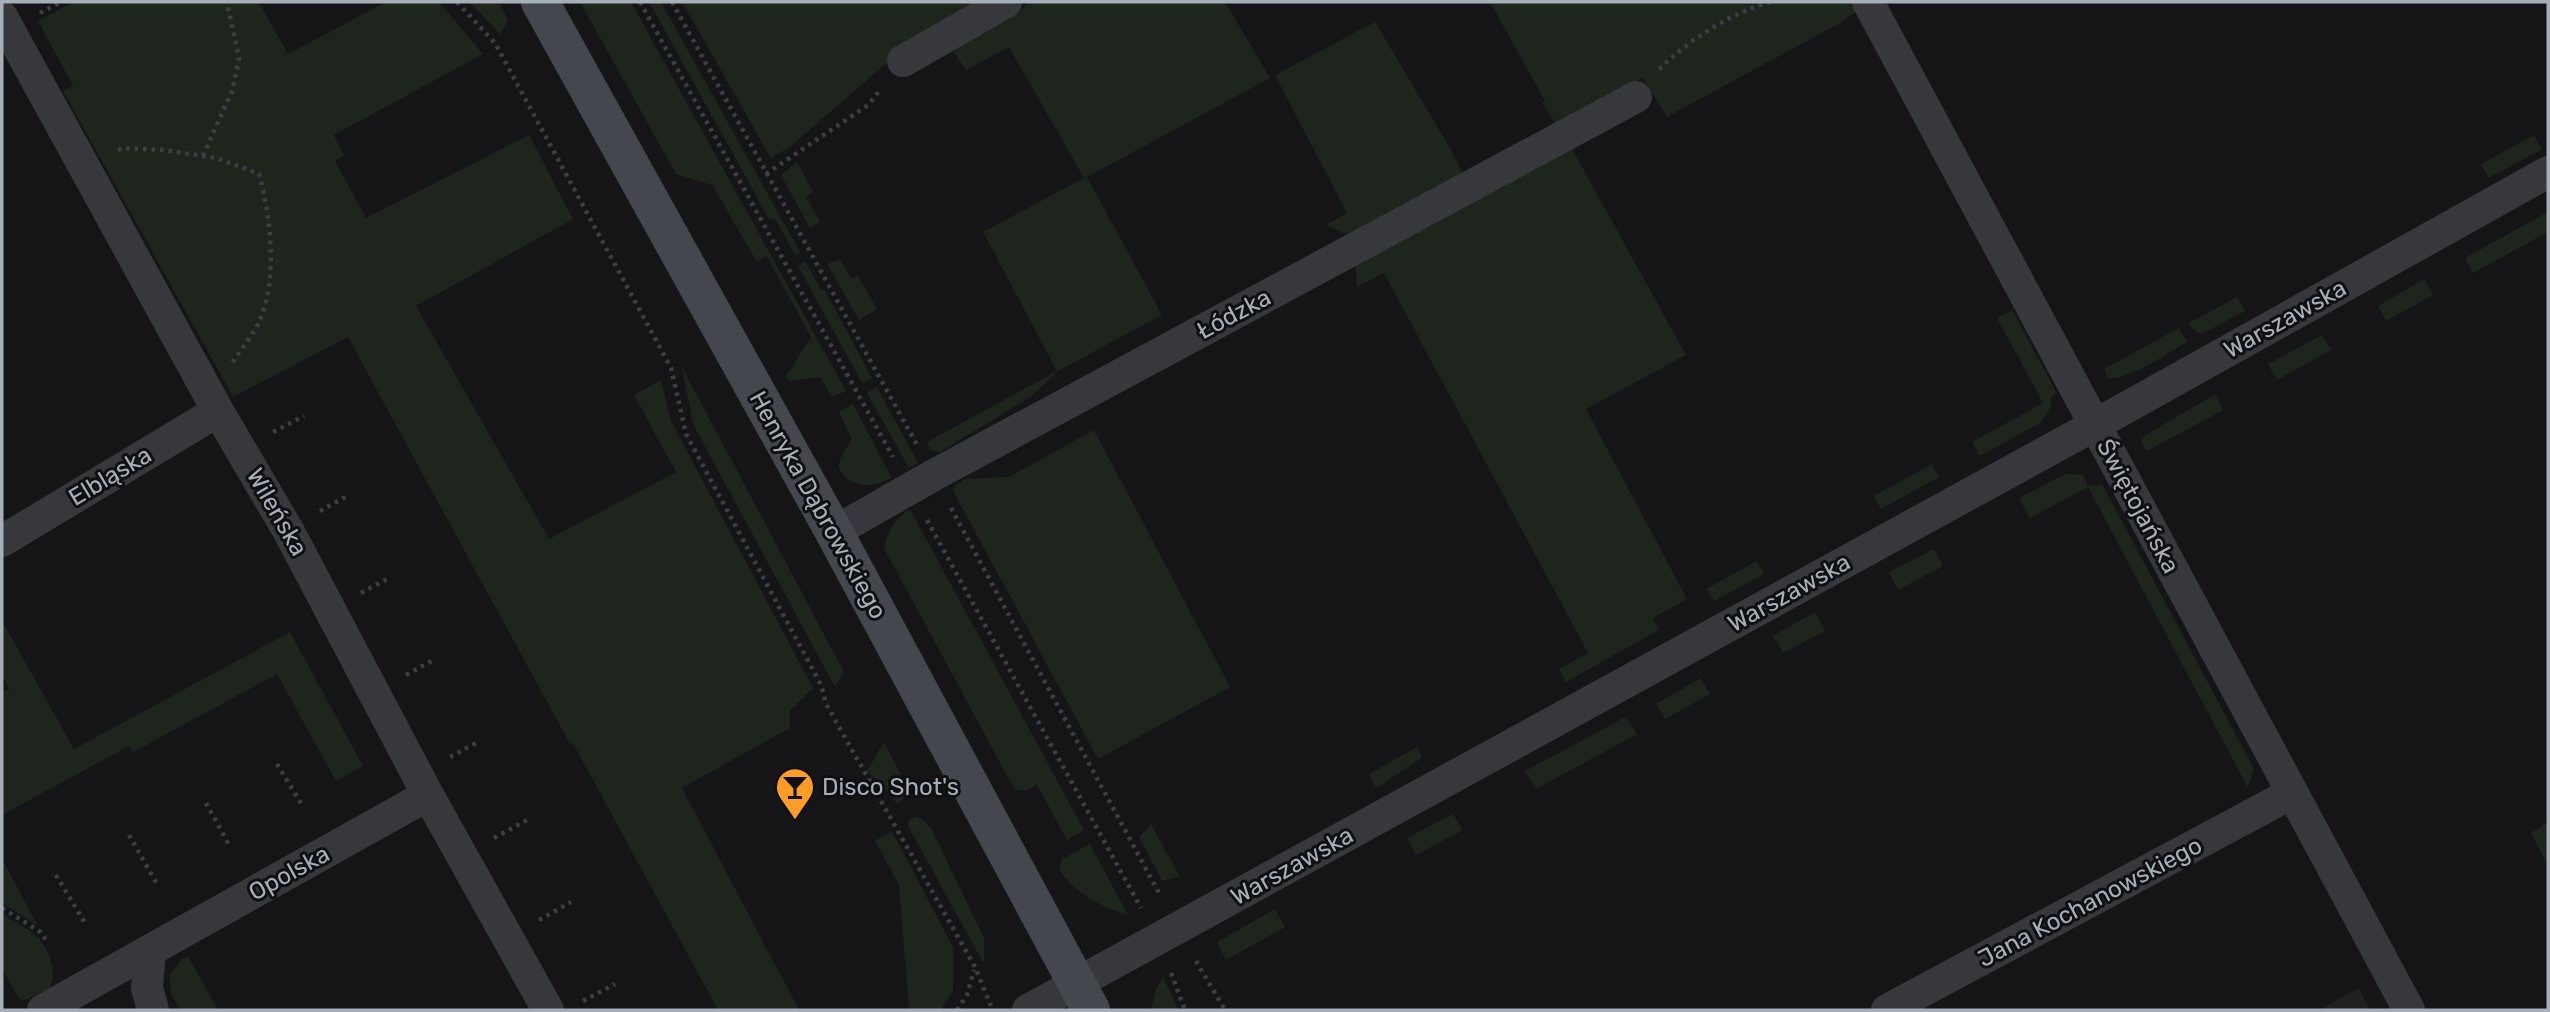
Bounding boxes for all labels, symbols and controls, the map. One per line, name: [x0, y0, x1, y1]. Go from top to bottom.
street label: Warszawska: [2219, 274, 2351, 364]
street label: Łódzka: [1192, 283, 1276, 345]
street label: Henryka Dąbrowskiego: [744, 386, 892, 624]
street label: Świętojańska: [2091, 434, 2185, 578]
street label: Elbląska: [64, 440, 156, 512]
street label: Wileńska: [241, 463, 313, 561]
street label: Warszawska: [1723, 548, 1855, 638]
bar icon: Disco Shot's: [774, 766, 816, 821]
place label: Disco Shot's: [822, 773, 959, 801]
street label: Warszawska: [1226, 821, 1358, 911]
street label: Jana Kochanowskiego: [1973, 831, 2207, 973]
street label: Opolska: [244, 839, 334, 907]

